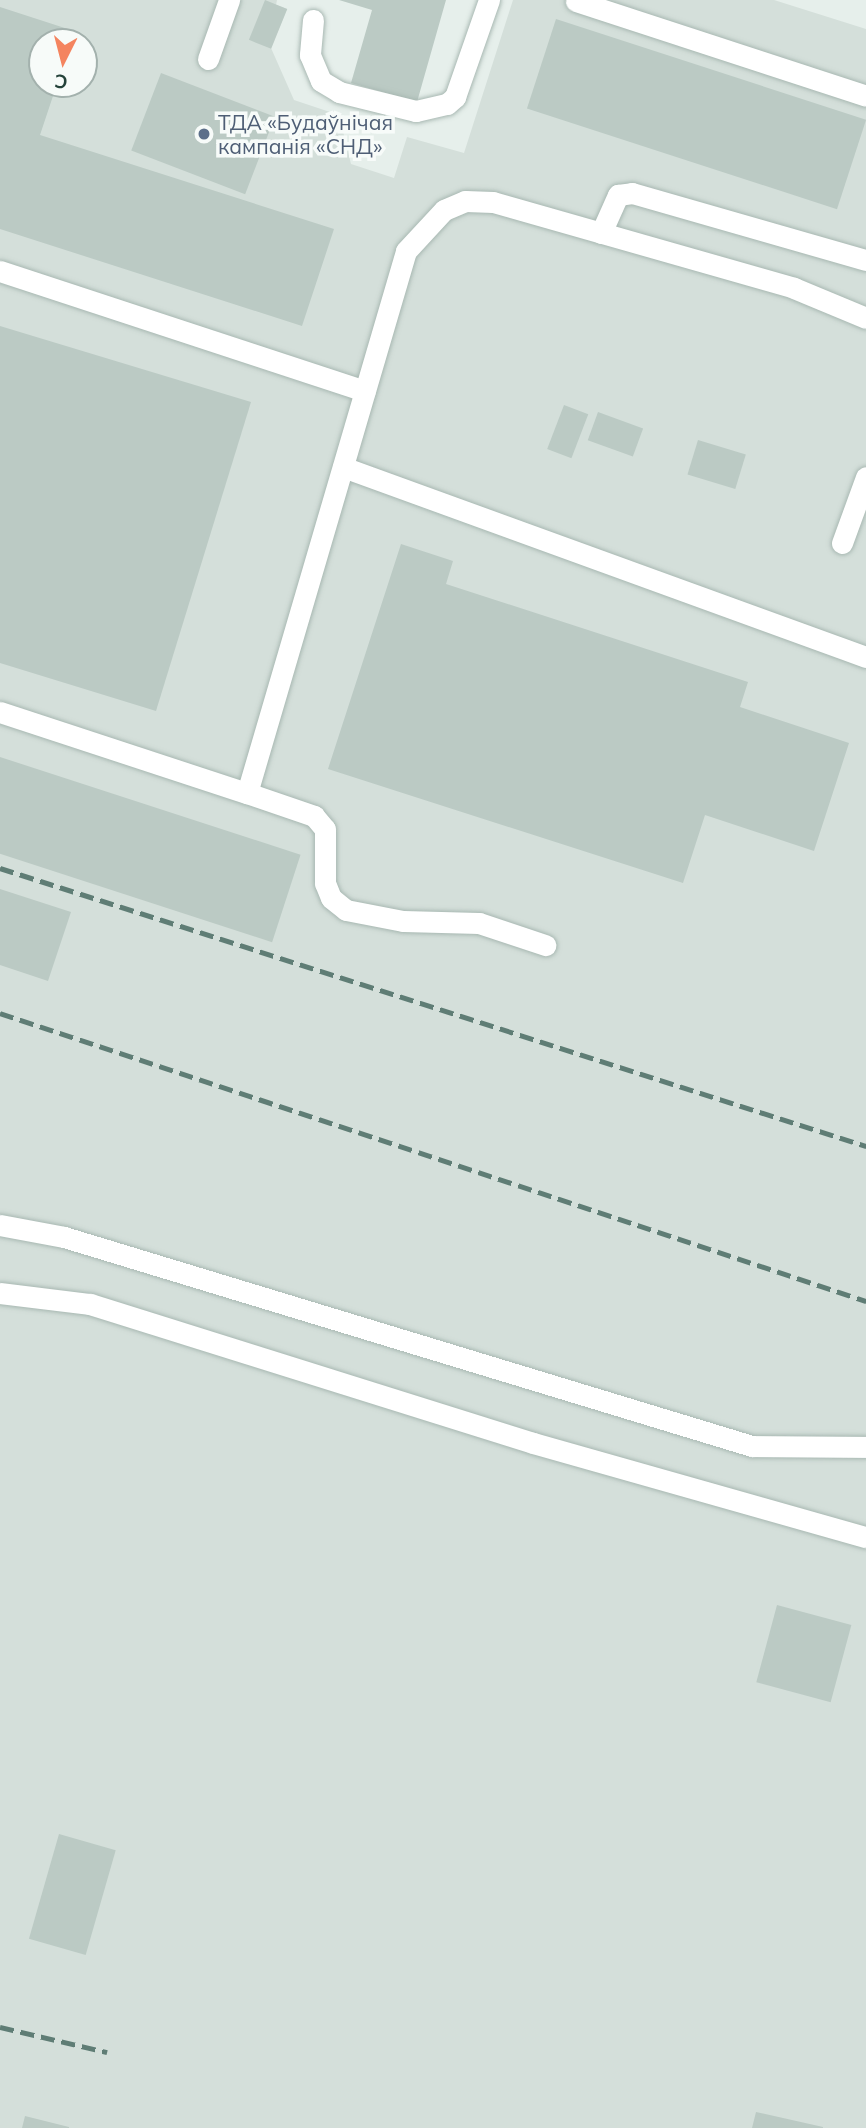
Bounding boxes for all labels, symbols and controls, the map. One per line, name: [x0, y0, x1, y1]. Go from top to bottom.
north arrow: [28, 28, 98, 98]
text: С: [53, 69, 69, 95]
place label: ТДА «Будаўнічая кампанія «СНД»: [218, 109, 393, 159]
marker: ТДА «Будаўнічая кампанія «СНД»: [196, 126, 212, 142]

